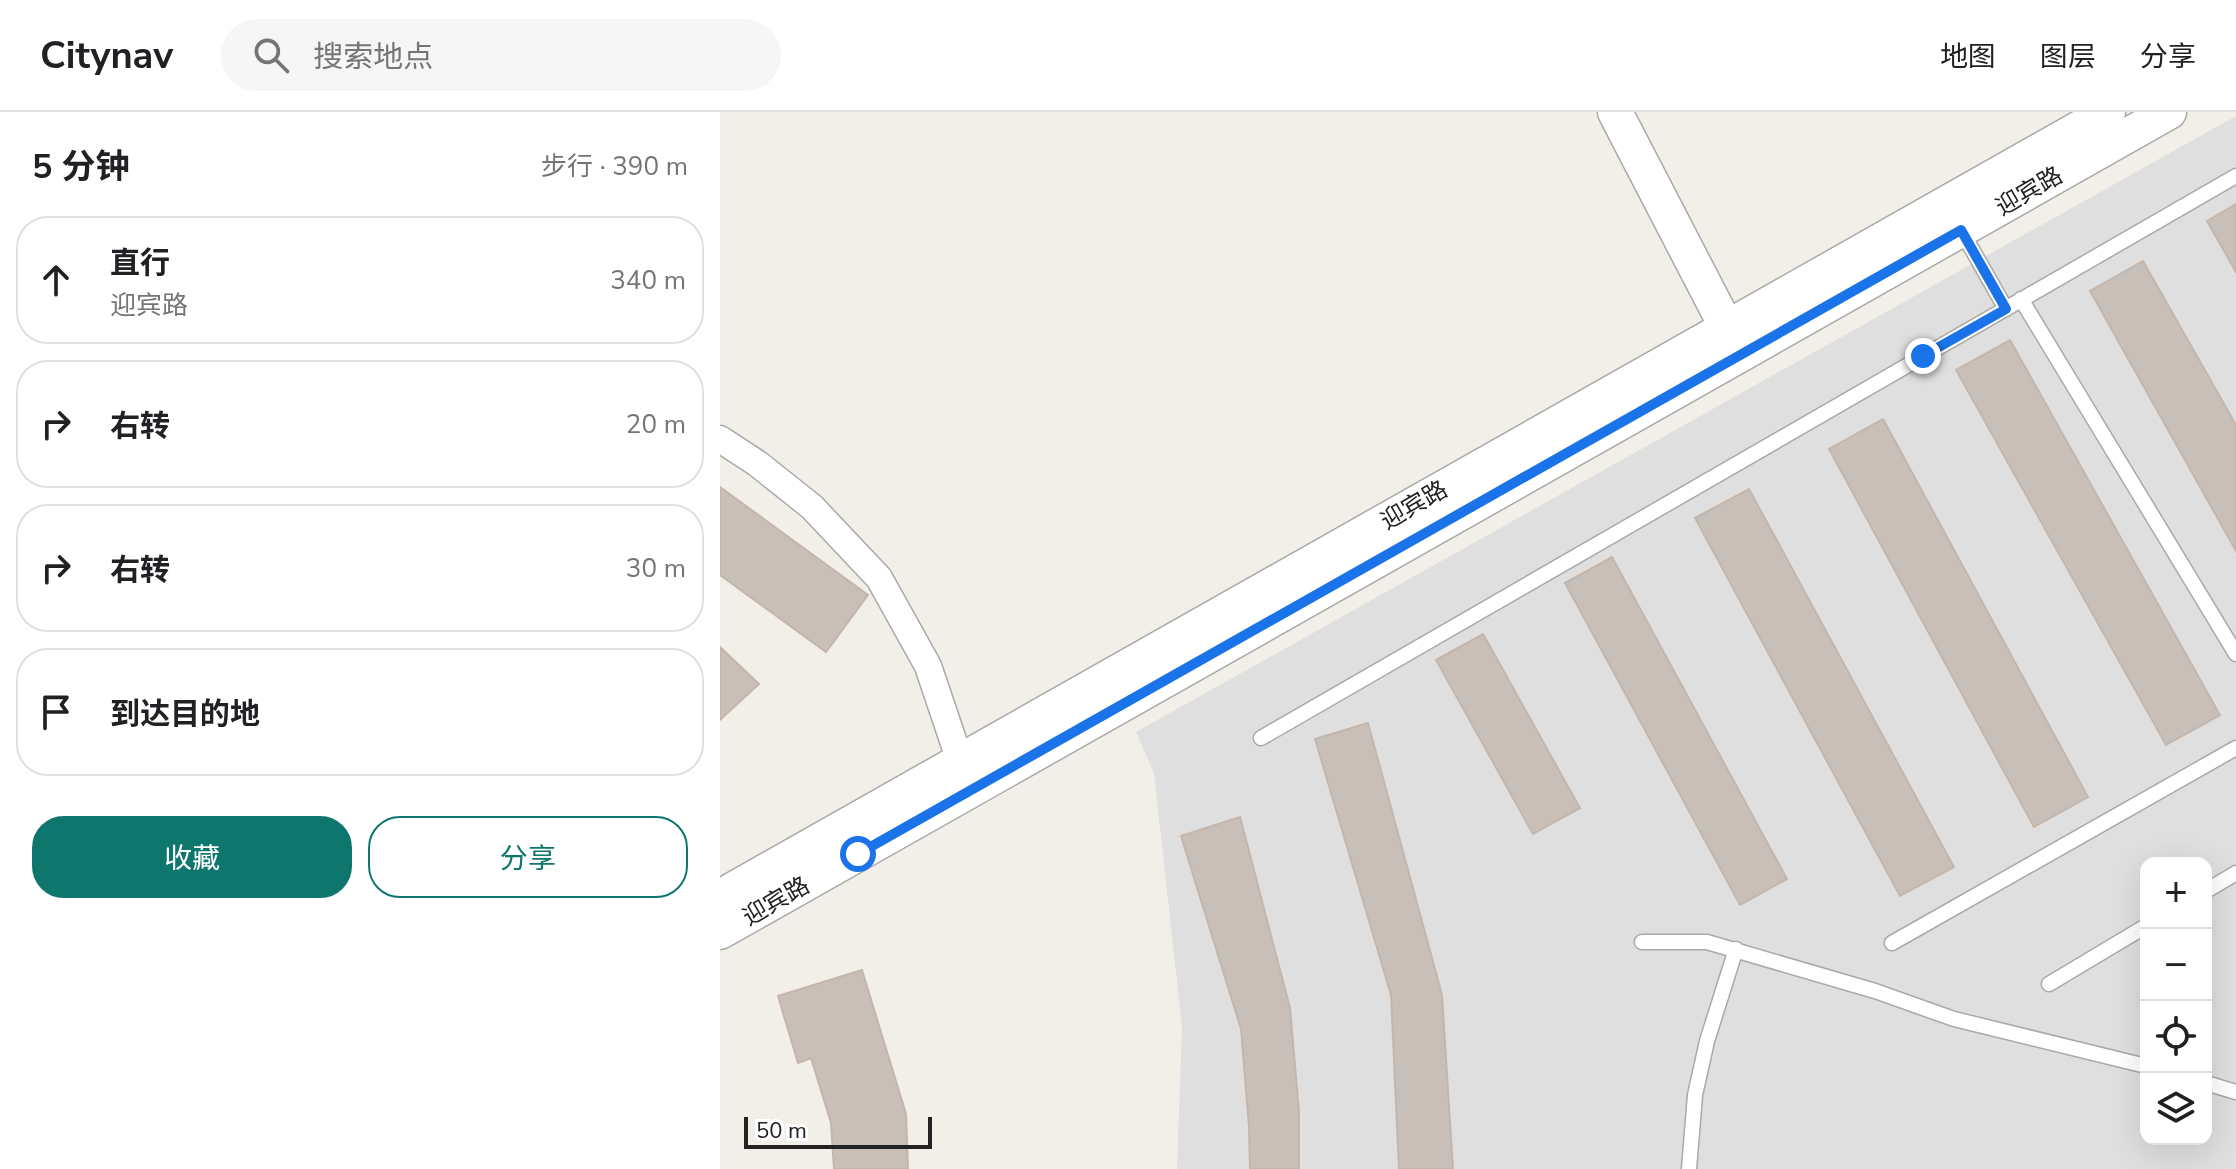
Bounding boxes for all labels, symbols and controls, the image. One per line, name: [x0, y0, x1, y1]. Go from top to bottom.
search box: [221, 19, 781, 91]
text: Citynav: [40, 30, 173, 81]
icon: search: [249, 33, 293, 77]
text: 搜索地点: [313, 37, 433, 78]
text: 地图: [1940, 38, 1996, 76]
text: 图层: [2040, 38, 2096, 76]
text: 分享: [2140, 38, 2196, 76]
text: 5 分钟: [32, 144, 130, 190]
text: 步行 · 390 m: [541, 149, 688, 184]
street label: 迎宾路: [1990, 159, 2068, 223]
text: 直行: [110, 243, 170, 284]
icon: ahead: [34, 258, 78, 302]
text: 340 m: [610, 263, 686, 298]
text: 迎宾路: [110, 288, 188, 323]
route end: [1905, 338, 1941, 374]
icon: right: [34, 402, 78, 446]
text: 右转: [110, 406, 170, 447]
text: 20 m: [626, 407, 686, 442]
street label: 迎宾路: [1375, 473, 1453, 537]
icon: right: [34, 546, 78, 590]
text: 右转: [110, 550, 170, 591]
text: 30 m: [626, 551, 686, 586]
icon: arrive: [34, 690, 78, 734]
text: 到达目的地: [110, 694, 260, 735]
button: 收藏: [32, 816, 352, 898]
button: 分享: [368, 816, 688, 898]
route start: [840, 836, 876, 872]
map controls: [2140, 857, 2212, 1145]
button: +: [2140, 857, 2212, 929]
street label: 迎宾路: [737, 869, 815, 933]
button: −: [2140, 929, 2212, 1001]
button: locate: [2140, 1001, 2212, 1073]
button: layers: [2140, 1073, 2212, 1145]
scale bar: [744, 1113, 932, 1149]
text: 50 m: [756, 1116, 807, 1146]

